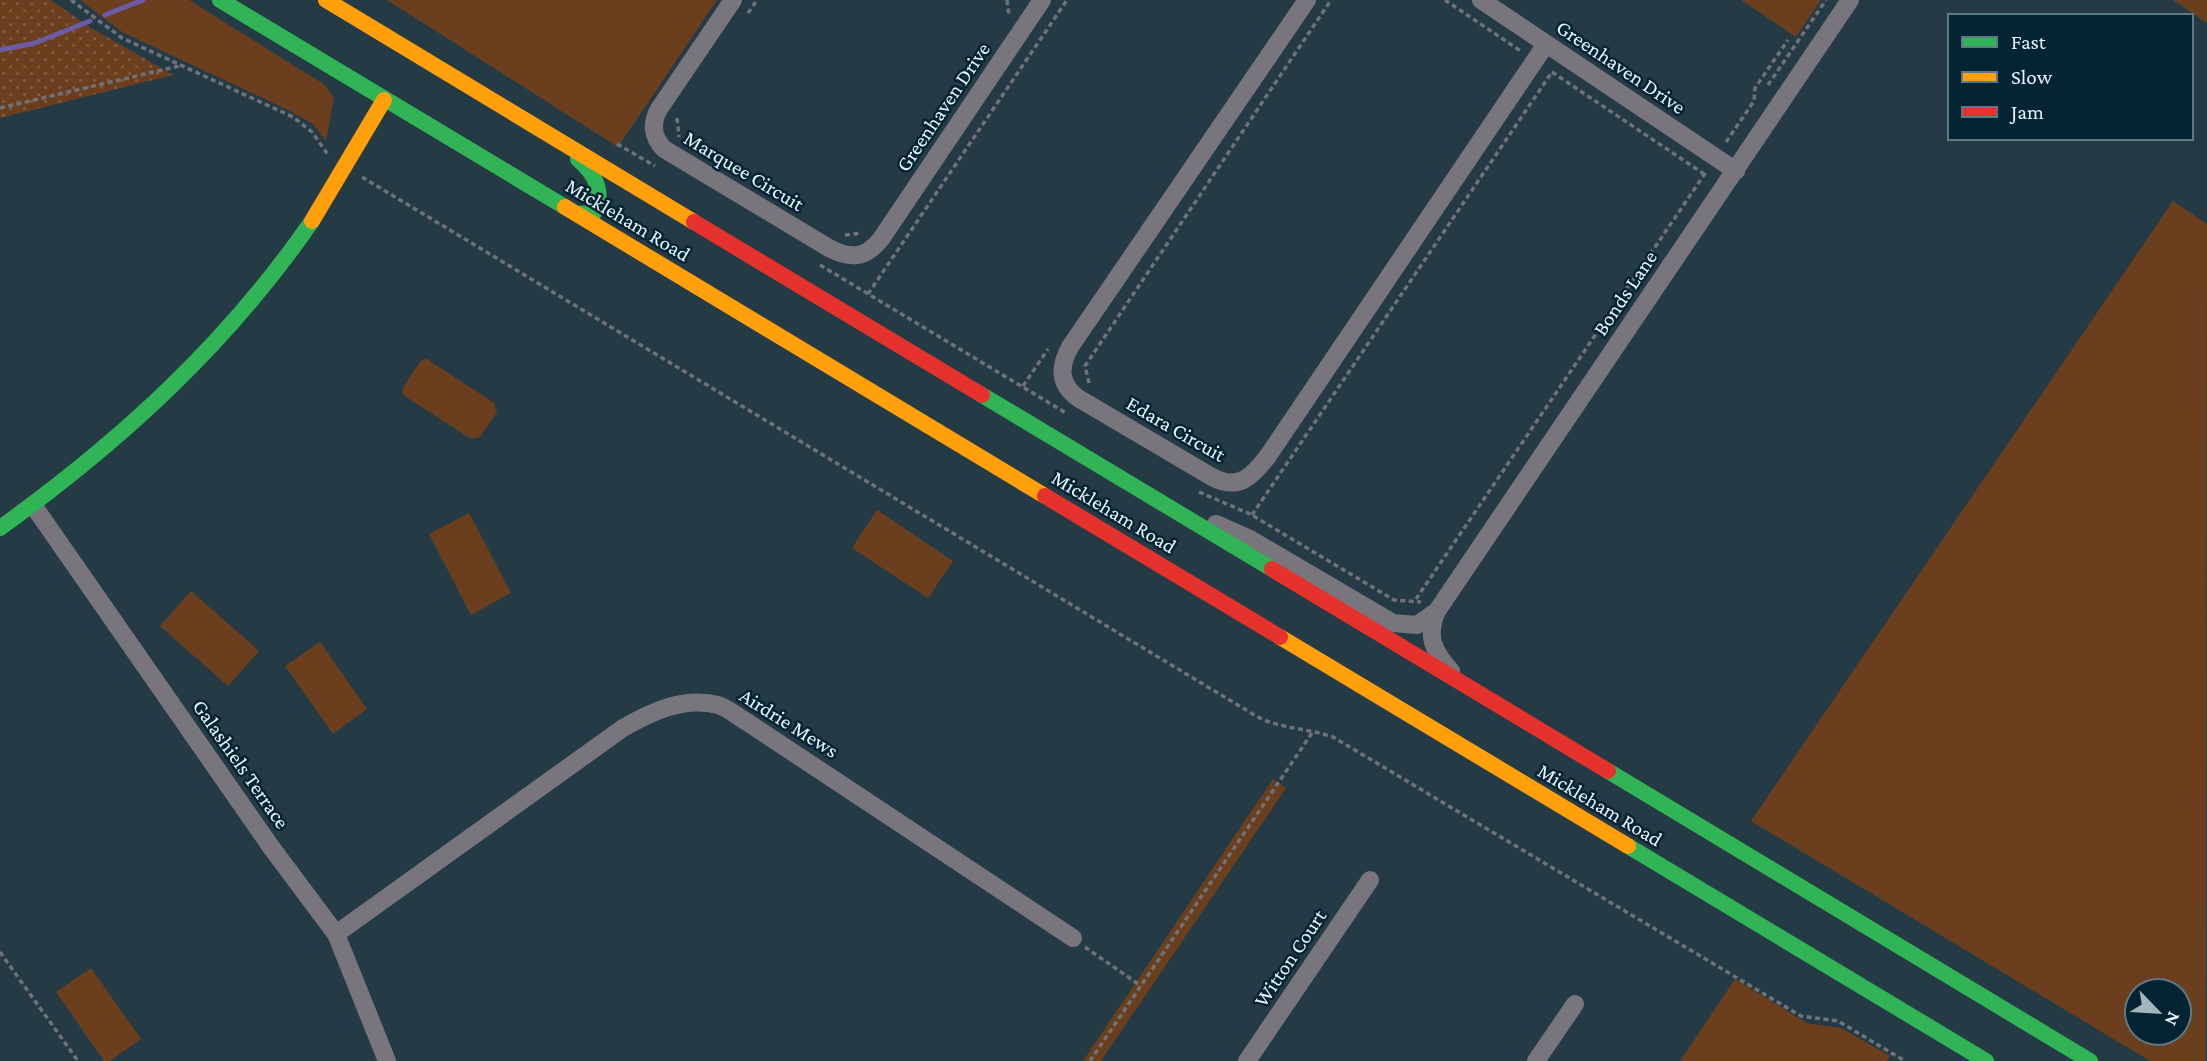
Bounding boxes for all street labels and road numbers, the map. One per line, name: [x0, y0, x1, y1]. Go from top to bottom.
street label: Greenhaven Drive: [1552, 15, 1690, 119]
street label: Greenhaven Drive: [891, 38, 995, 176]
street label: Marquee Circuit: [680, 126, 809, 217]
street label: Mickleham Road: [562, 173, 694, 267]
street label: Bonds Lane: [1588, 246, 1662, 340]
street label: Edara Circuit: [1122, 391, 1231, 467]
street label: Mickleham Road: [1048, 465, 1180, 559]
street label: Airdrie Mews: [735, 683, 843, 763]
street label: Galashiels Terrace: [188, 695, 294, 833]
street label: Mickleham Road: [1534, 758, 1666, 852]
street label: Witton Court: [1249, 904, 1332, 1011]

